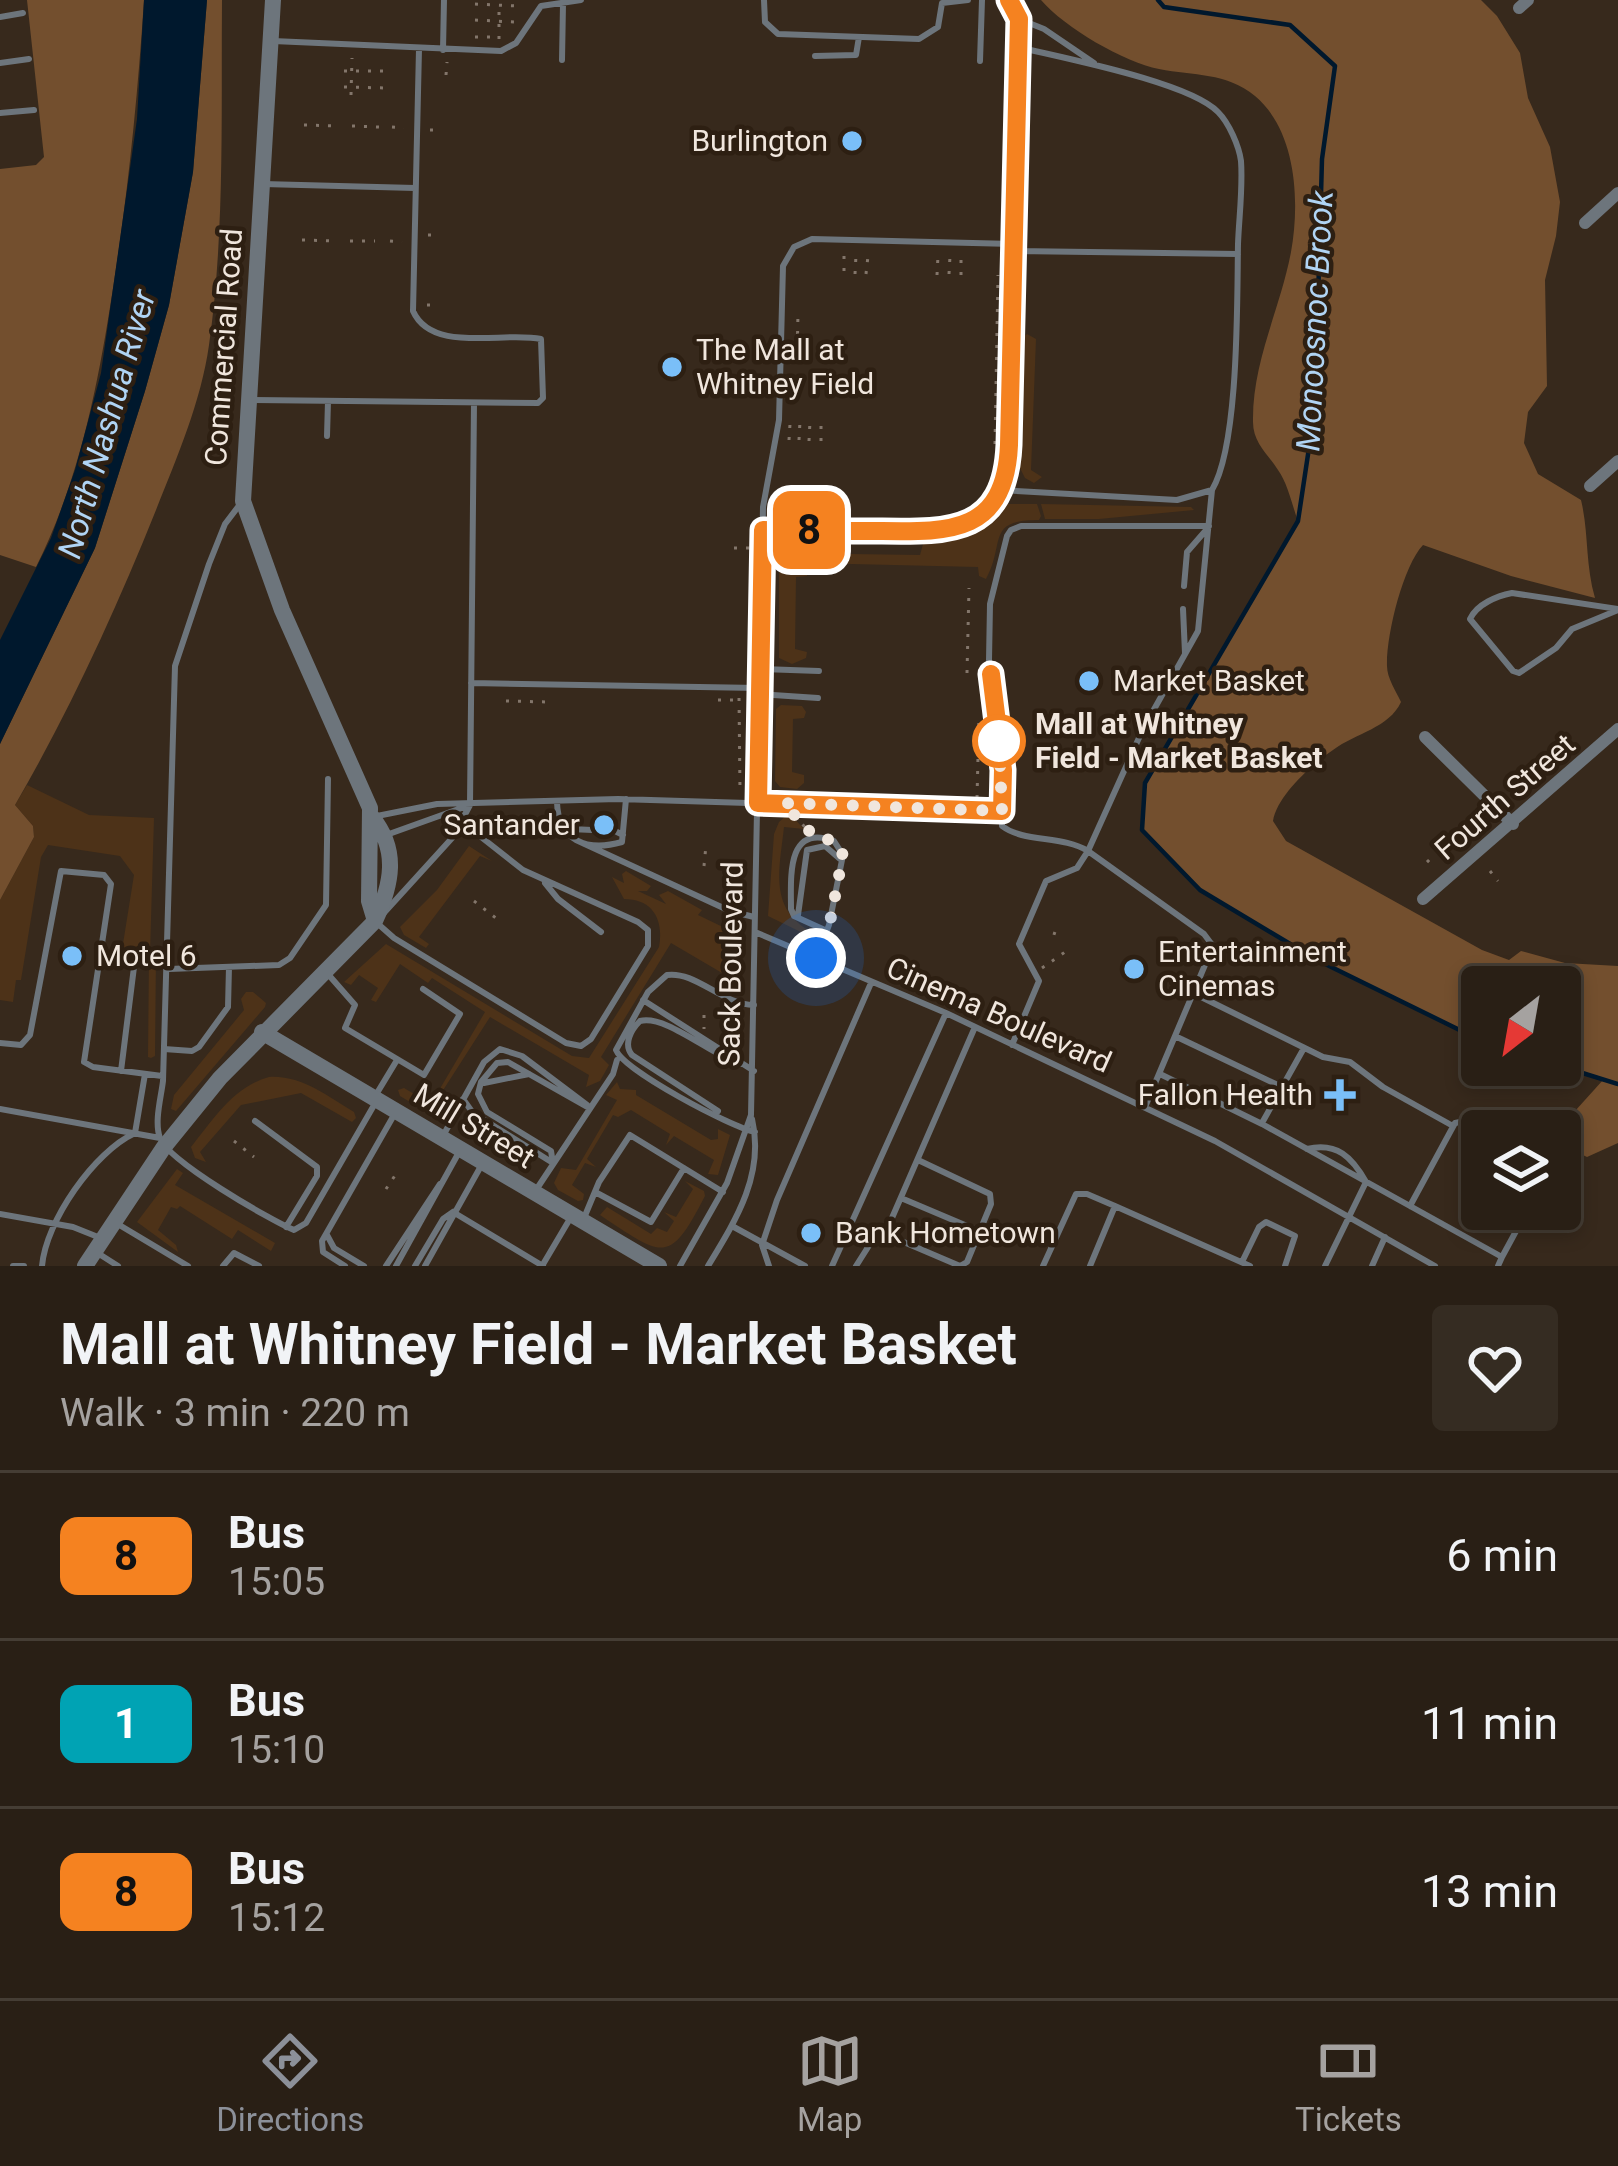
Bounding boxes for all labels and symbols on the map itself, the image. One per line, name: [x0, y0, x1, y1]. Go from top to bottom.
place label: Burlington: [691, 123, 828, 158]
marker: Burlington: [839, 128, 865, 154]
water label: Monoosnoc Brook: [1288, 189, 1341, 452]
street label: Commercial Road: [198, 227, 249, 467]
water label: North Nashua River: [50, 284, 164, 563]
place label: The Mall at Whitney Field: [696, 332, 874, 401]
marker: The Mall at Whitney Field: [659, 354, 685, 380]
line badge: 8: [770, 491, 848, 569]
place label: Market Basket: [1113, 663, 1305, 698]
marker: Market Basket: [1076, 668, 1102, 694]
place label: Mall at Whitney Field - Market Basket: [1035, 706, 1323, 775]
marker: Mall at Whitney Field - Market Basket: [974, 716, 1024, 766]
street label: Fourth Street: [1428, 726, 1582, 867]
place label: Santander: [444, 807, 580, 842]
marker: Santander: [591, 812, 617, 838]
street label: Sack Boulevard: [711, 861, 750, 1067]
your location: [786, 928, 846, 988]
place label: Entertainment Cinemas: [1158, 934, 1347, 1003]
place label: Motel 6: [96, 938, 197, 973]
marker: Motel 6: [59, 943, 85, 969]
street label: Cinema Boulevard: [881, 949, 1117, 1080]
marker: Entertainment Cinemas: [1121, 956, 1147, 982]
north arrow: [1461, 966, 1581, 1086]
street label: Mill Street: [408, 1076, 541, 1175]
place label: Fallon Health: [1138, 1077, 1313, 1112]
marker: Fallon Health: [1324, 1079, 1356, 1111]
place label: Bank Hometown: [835, 1215, 1056, 1250]
marker: Bank Hometown: [798, 1220, 824, 1246]

